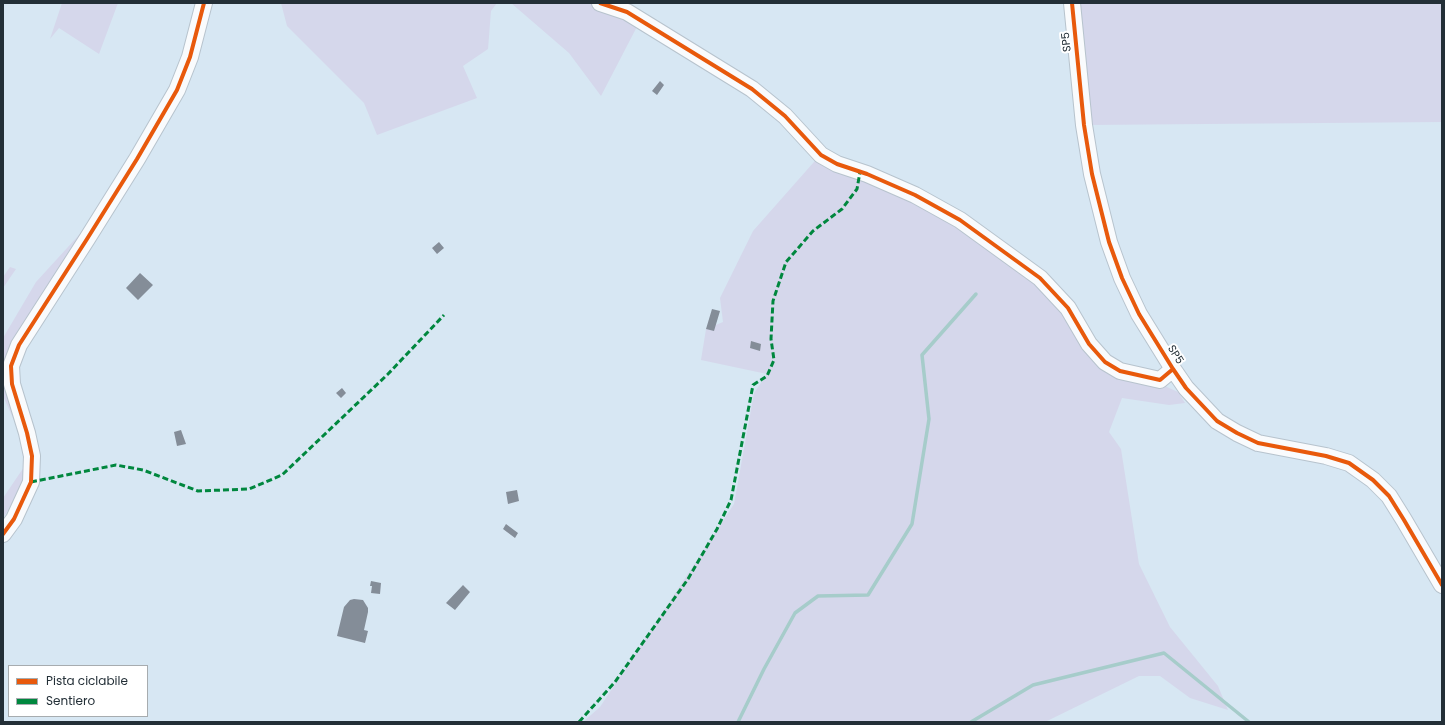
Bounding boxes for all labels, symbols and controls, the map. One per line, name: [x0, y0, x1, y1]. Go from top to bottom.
street label: SP5: [1059, 31, 1075, 53]
street label: SP5: [1164, 343, 1186, 367]
legend: [8, 665, 148, 717]
text: Pista ciclabile: [46, 672, 128, 689]
text: Sentiero: [46, 692, 95, 709]

